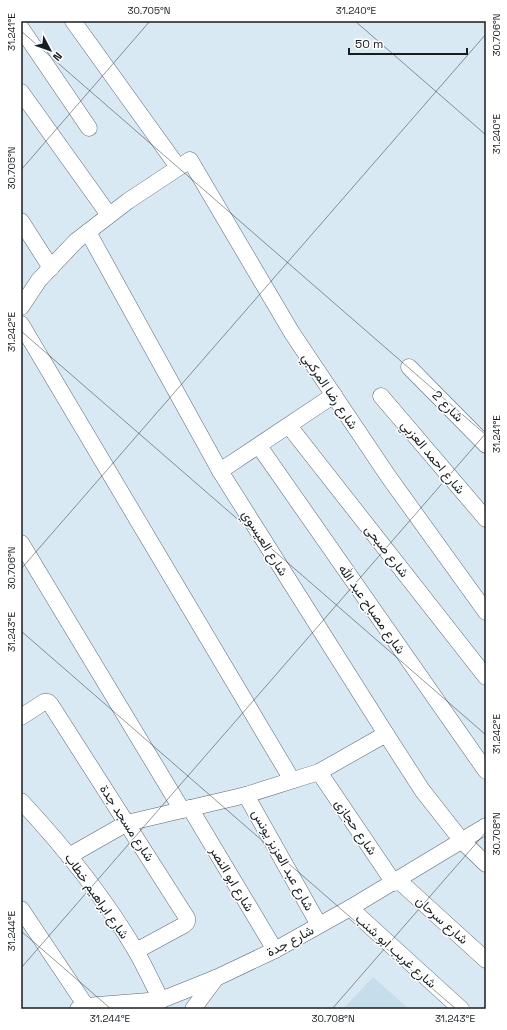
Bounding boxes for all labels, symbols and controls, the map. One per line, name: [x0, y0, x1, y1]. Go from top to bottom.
text: 30.705°N: [128, 4, 170, 17]
text: 31.240°E: [336, 4, 377, 17]
text: 31.241°E: [5, 13, 18, 51]
text: 30.706°N: [490, 13, 503, 57]
north arrow: [30, 30, 70, 70]
scale bar: [349, 30, 467, 56]
text: 50 m: [355, 36, 383, 52]
text: N: [50, 49, 65, 64]
text: 31.240°E: [490, 113, 503, 154]
text: 30.705°N: [5, 147, 18, 189]
text: 31.242°E: [5, 312, 18, 352]
street label: شارع رضا المركبي: [297, 350, 362, 434]
street label: شارع 2: [428, 387, 467, 426]
text: 31.241°E: [490, 415, 503, 453]
street label: شارع احمد العزبي: [396, 417, 469, 499]
street label: شارع العيسوي: [236, 507, 292, 580]
street label: شارع صبحى: [360, 521, 413, 581]
text: 30.706°N: [5, 546, 18, 590]
street label: شارع مصباح عبد الله: [334, 561, 409, 658]
text: 31.243°E: [5, 612, 18, 652]
text: 31.242°E: [490, 714, 503, 754]
street label: شارع مسجد جدة: [95, 781, 158, 865]
street label: شارع حجازى: [330, 796, 381, 859]
street label: شارع عبد العزيز يونس: [247, 806, 318, 914]
text: 30.708°N: [490, 812, 503, 856]
street label: شارع ابو النصر: [205, 843, 258, 915]
street label: شارع ابراهيم خطاب: [60, 850, 133, 943]
street label: شارع سرحان: [412, 892, 472, 949]
text: 31.244°E: [5, 910, 18, 951]
street label: شارع غريب ابو شنب: [351, 910, 440, 993]
street label: شارع جدة: [263, 921, 317, 961]
text: 31.244°E: [90, 1012, 131, 1025]
text: 30.708°N: [311, 1012, 355, 1025]
text: 31.243°E: [435, 1012, 475, 1025]

